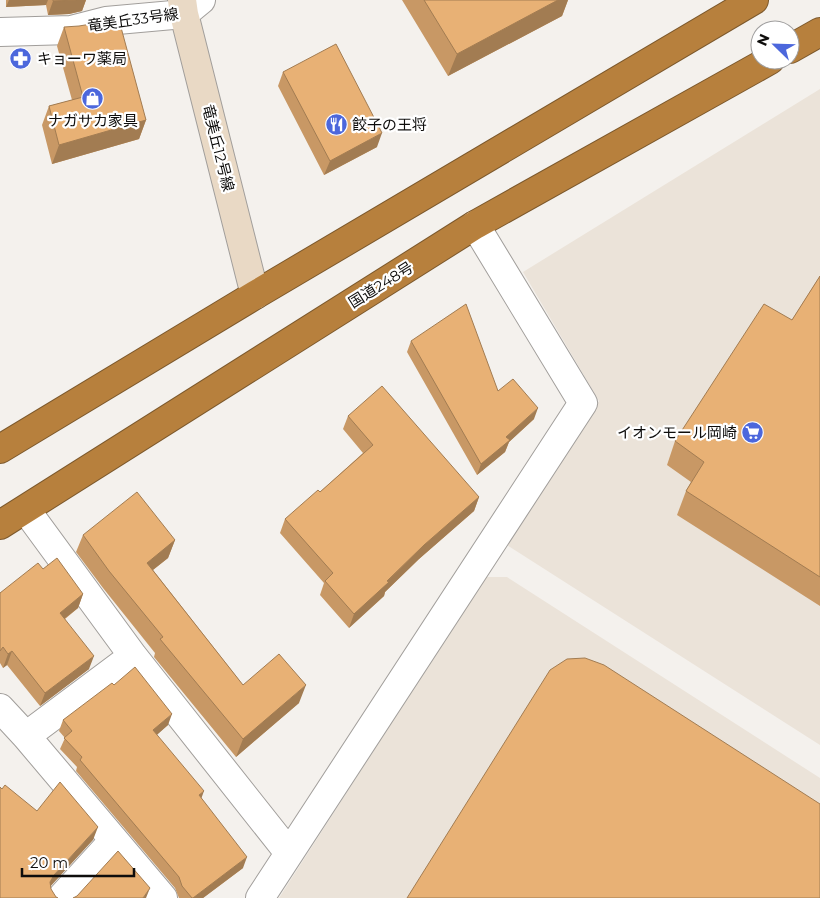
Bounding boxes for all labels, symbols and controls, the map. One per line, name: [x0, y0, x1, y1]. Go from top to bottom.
street label: 竜美丘33号線: [86, 4, 180, 35]
north arrow: [750, 20, 800, 70]
text: N: [753, 31, 774, 49]
pharmacy icon: キョーワ薬局: [9, 47, 33, 71]
place label: キョーワ薬局: [37, 49, 127, 68]
shop icon: ナガサカ家具: [81, 86, 105, 110]
street label: 竜美丘12号線: [199, 102, 238, 193]
place label: ナガサカ家具: [48, 111, 138, 130]
restaurant icon: 餃子の王将: [324, 113, 348, 137]
place label: 餃子の王将: [352, 115, 427, 134]
street label: 国道248号: [345, 257, 417, 312]
supermarket icon: イオンモール岡崎: [741, 421, 765, 445]
place label: イオンモール岡崎: [617, 423, 737, 442]
scale bar: [22, 846, 135, 878]
text: 20 m: [30, 853, 68, 872]

